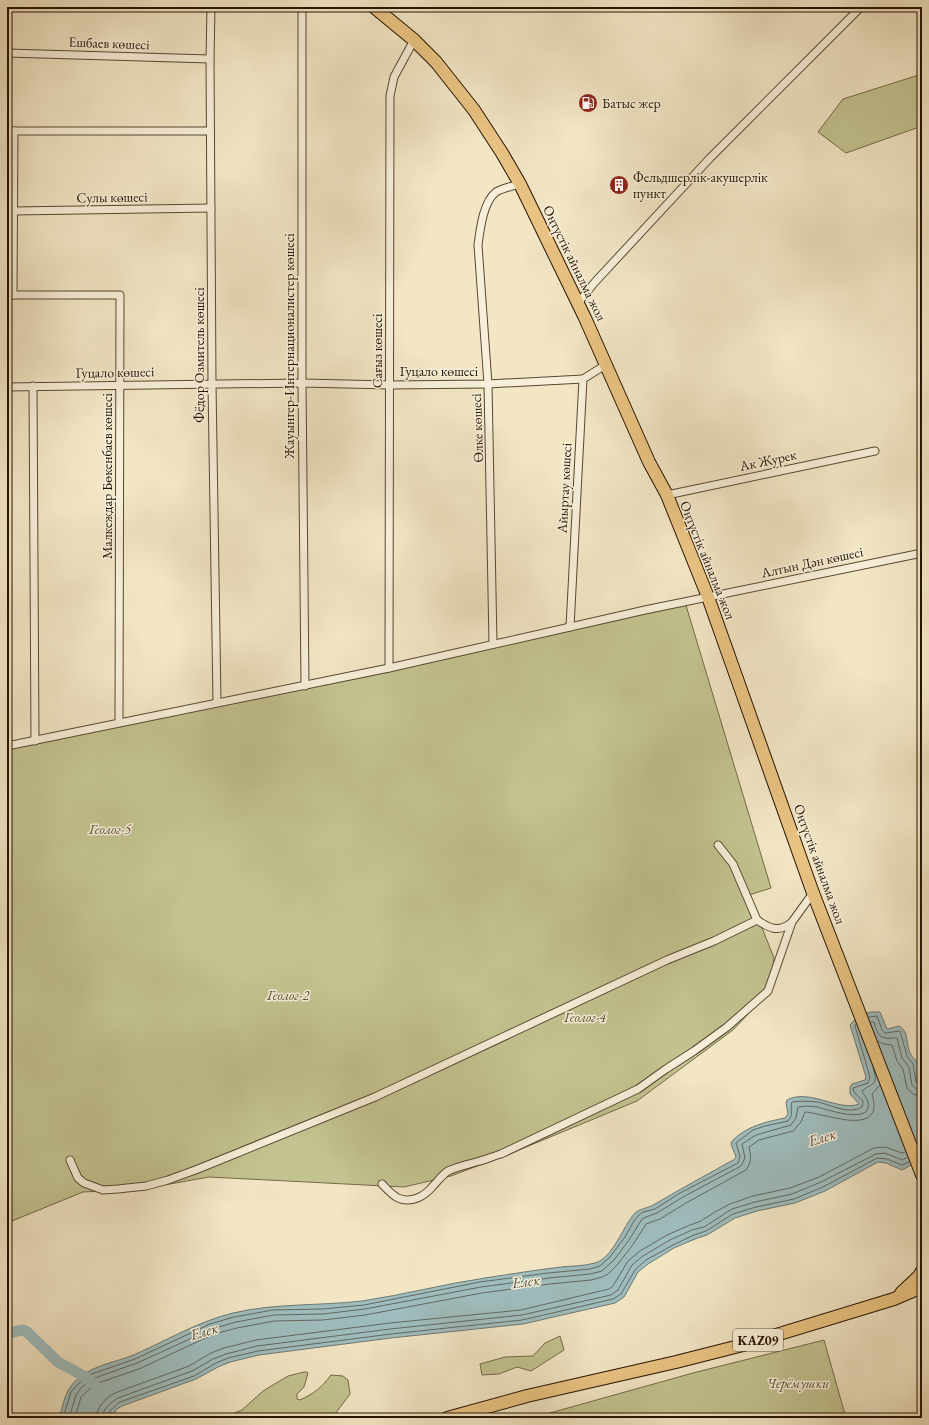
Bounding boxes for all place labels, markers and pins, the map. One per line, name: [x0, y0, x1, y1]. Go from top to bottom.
fuel station icon: Батыс жер: [577, 92, 599, 114]
place label: Батыс жер: [602, 94, 661, 112]
place label: Фельдшерлік-акушерлік пункт: [633, 168, 768, 202]
building icon: Фельдшерлік-акушерлік пункт: [608, 174, 630, 196]

